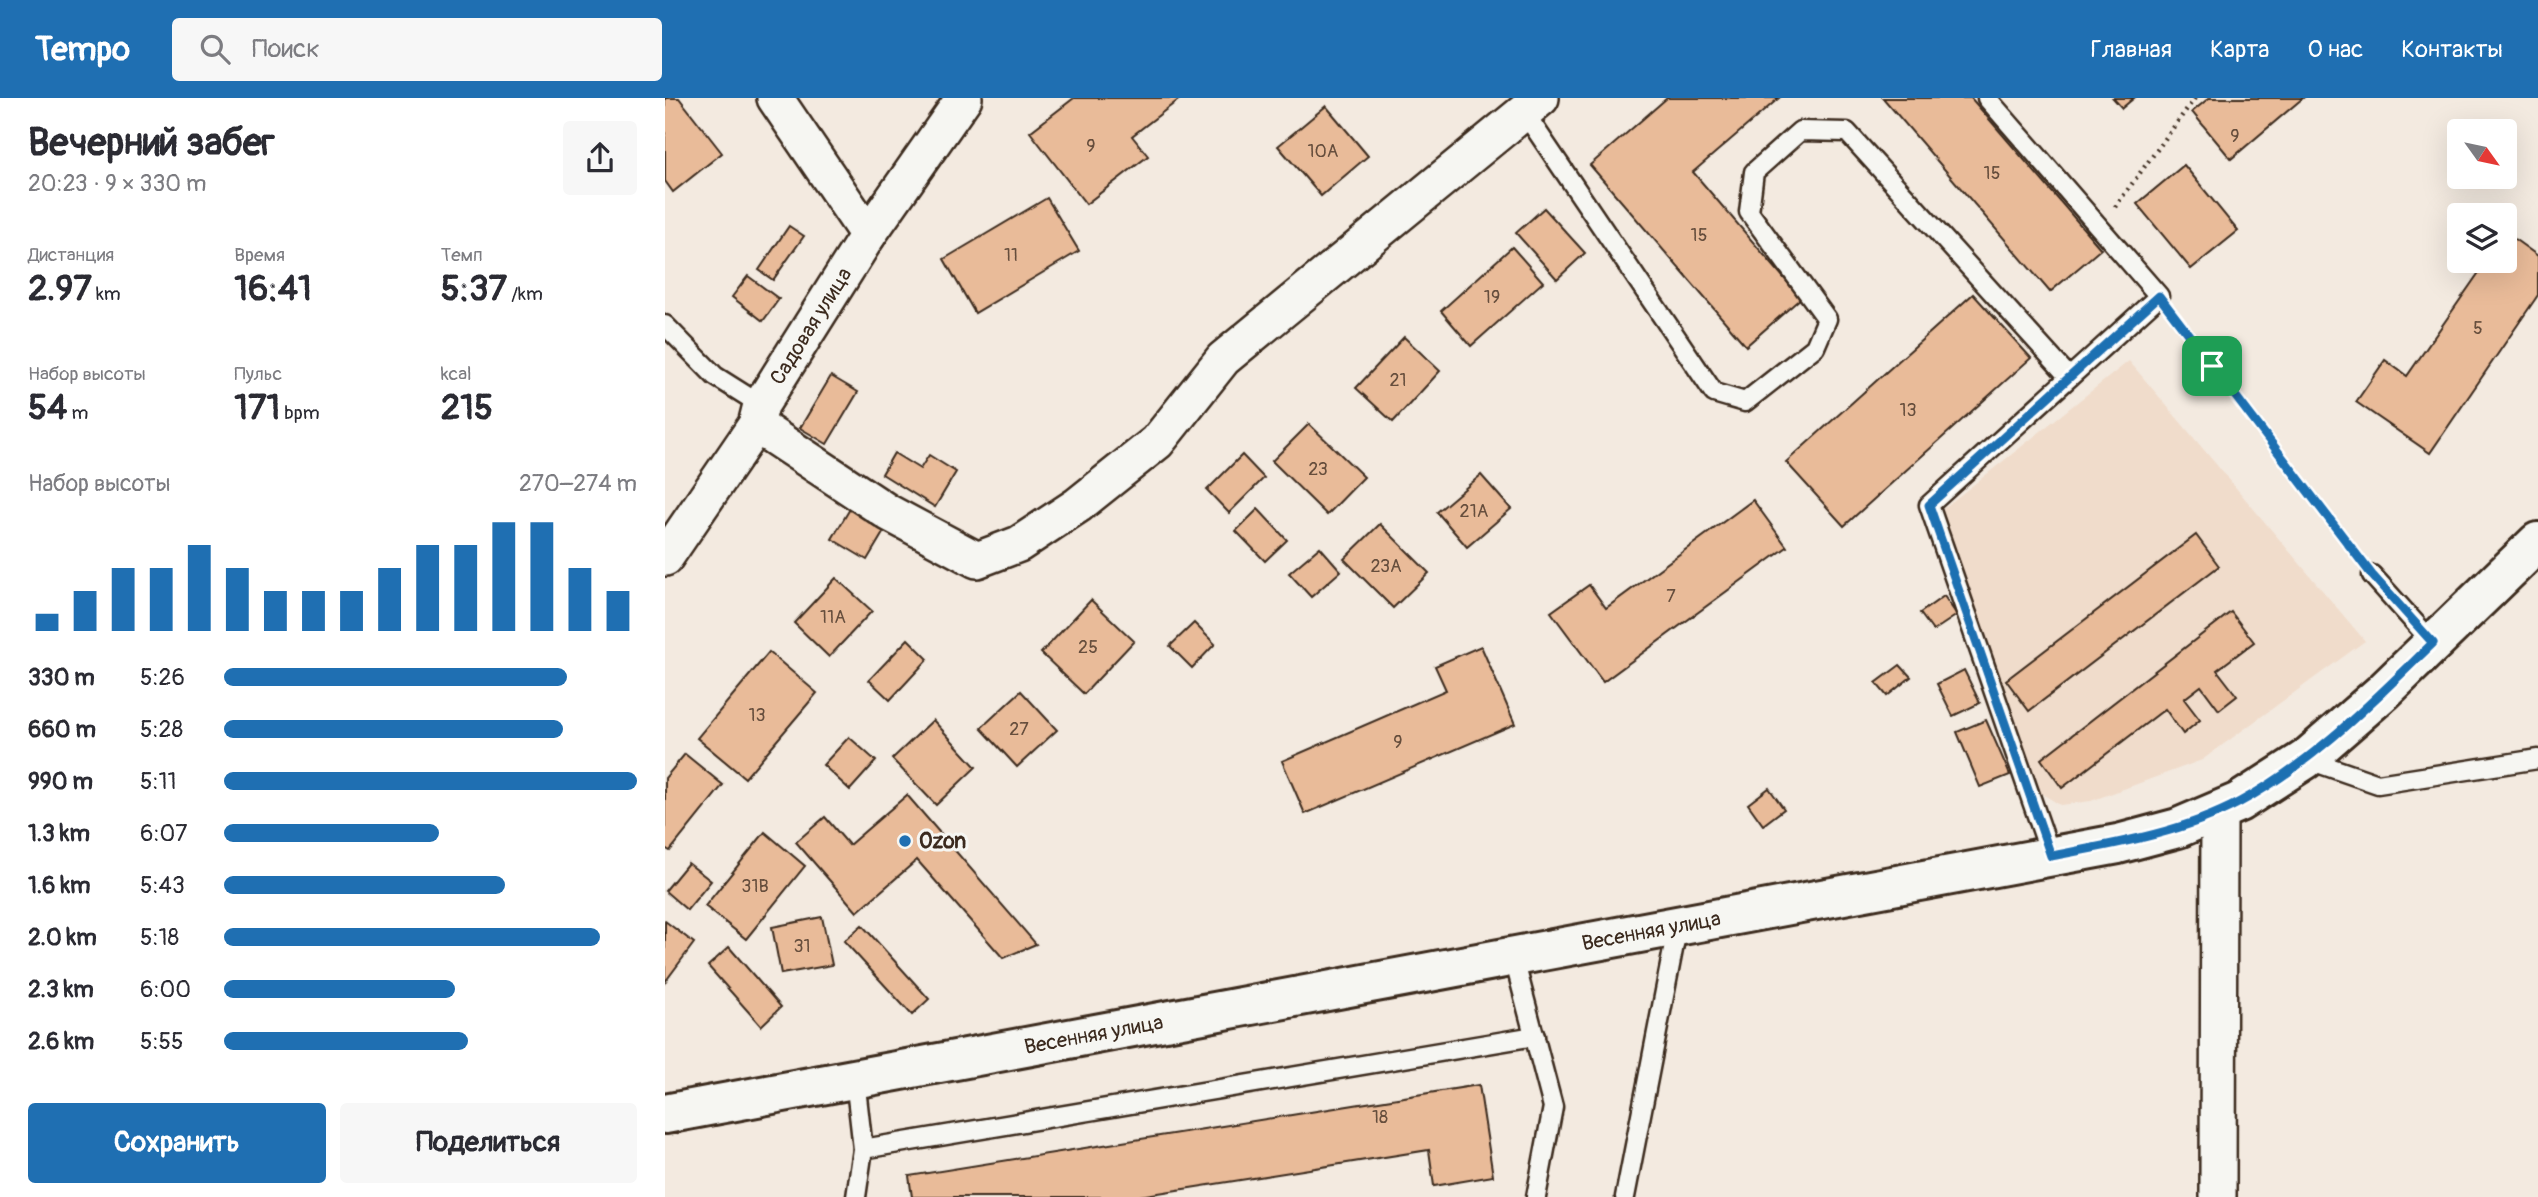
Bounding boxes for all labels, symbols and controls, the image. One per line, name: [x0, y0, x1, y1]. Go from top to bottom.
search box: [172, 18, 662, 81]
text: Tempo: [35, 29, 130, 70]
icon: search: [196, 30, 234, 68]
text: Поиск: [252, 33, 320, 65]
text: Главная: [2091, 35, 2172, 64]
text: Карта: [2210, 35, 2270, 64]
text: О нас: [2308, 35, 2363, 64]
text: Контакты: [2401, 35, 2503, 64]
text: Вечерний забег: [28, 119, 275, 167]
north arrow: [2447, 119, 2517, 189]
map controls: [2447, 119, 2517, 273]
button: share: [563, 121, 637, 195]
house number: 9: [2230, 125, 2240, 148]
house number: 9: [1086, 135, 1096, 158]
house number: 10А: [1307, 140, 1339, 163]
house number: 15: [1984, 162, 2000, 185]
text: 20:23 · 9 × 330 m: [28, 169, 206, 198]
button: layers: [2447, 203, 2517, 273]
house number: 15: [1691, 224, 1707, 247]
text: Дистанция: [28, 243, 114, 267]
text: Время: [234, 243, 285, 267]
text: Темп: [441, 243, 483, 267]
house number: 11: [1004, 244, 1018, 267]
street label: Садовая улица: [764, 263, 858, 390]
text: 2.97: [28, 267, 92, 311]
text: 16:41: [234, 267, 312, 311]
text: 5:37: [441, 267, 507, 311]
text: km: [92, 282, 121, 306]
text: /km: [507, 282, 543, 306]
house number: 19: [1484, 286, 1500, 309]
house number: 5: [2473, 317, 2483, 340]
pin: [2182, 336, 2242, 396]
icon: arrive: [2193, 347, 2231, 385]
text: Набор высоты: [28, 362, 146, 386]
text: Пульс: [234, 362, 282, 386]
text: kcal: [441, 362, 472, 386]
house number: 21: [1389, 369, 1407, 392]
text: 54: [28, 386, 67, 430]
text: 171: [234, 386, 280, 430]
text: 215: [441, 386, 493, 430]
house number: 13: [1899, 399, 1917, 422]
text: m: [67, 401, 88, 425]
text: bpm: [280, 401, 320, 425]
house number: 23: [1308, 458, 1328, 481]
text: Набор высоты: [28, 469, 170, 498]
text: 270–274 m: [519, 469, 637, 498]
house number: 21А: [1460, 500, 1489, 523]
house number: 23А: [1370, 555, 1402, 578]
house number: 7: [1666, 585, 1676, 608]
house number: 11А: [820, 606, 846, 629]
house number: 25: [1078, 636, 1098, 659]
text: 330 m: [28, 663, 95, 692]
text: 5:26: [140, 663, 185, 692]
house number: 13: [748, 704, 766, 727]
text: 660 m: [28, 715, 96, 744]
text: 5:28: [140, 715, 183, 744]
house number: 27: [1009, 718, 1029, 741]
house number: 9: [1393, 731, 1403, 754]
text: 990 m: [28, 767, 93, 796]
text: 5:11: [140, 767, 177, 796]
text: 1.3 km: [28, 819, 90, 848]
text: 6:07: [140, 819, 187, 848]
place label: Ozon: [919, 828, 966, 855]
marker: Ozon: [897, 833, 913, 849]
text: 1.6 km: [28, 871, 90, 900]
text: 5:43: [140, 871, 185, 900]
house number: 31В: [741, 875, 769, 898]
street label: Весенняя улица: [1579, 905, 1723, 957]
text: 2.0 km: [28, 923, 97, 952]
text: 5:18: [140, 923, 179, 952]
house number: 31: [793, 935, 811, 958]
text: 2.3 km: [28, 975, 94, 1004]
text: 6:00: [140, 975, 191, 1004]
street label: Весенняя улица: [1022, 1009, 1165, 1061]
text: 2.6 km: [28, 1027, 94, 1056]
text: 5:55: [140, 1027, 184, 1056]
button: Сохранить: [28, 1103, 326, 1183]
button: Поделиться: [340, 1103, 637, 1183]
house number: 18: [1372, 1106, 1388, 1129]

